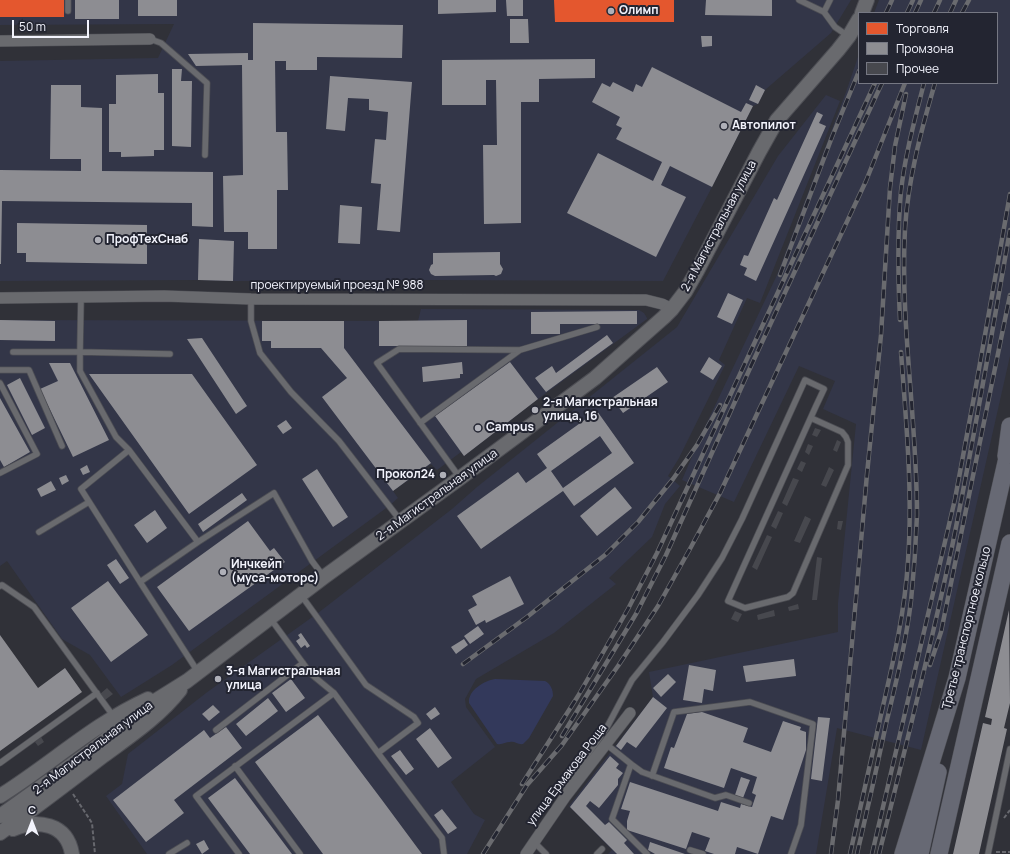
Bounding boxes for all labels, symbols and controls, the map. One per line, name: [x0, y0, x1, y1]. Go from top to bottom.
place label: Олимп: [619, 4, 659, 18]
marker: Олимп: [606, 6, 616, 16]
scale bar: [14, 12, 91, 38]
legend: [858, 12, 998, 84]
text: 50 m: [19, 18, 46, 35]
text: Торговля: [896, 20, 949, 37]
text: Промзона: [896, 40, 954, 57]
text: Прочее: [896, 60, 939, 77]
place label: Автопилот: [732, 119, 796, 133]
marker: Автопилот: [719, 121, 729, 131]
street label: 2-я Магистральная улица: [678, 158, 760, 294]
place label: ПрофТехСнаб: [106, 233, 188, 247]
marker: ПрофТехСнаб: [93, 235, 103, 245]
street label: проектируемый проезд № 988: [250, 279, 424, 293]
place label: 2-я Магистральная улица, 16: [543, 396, 658, 424]
marker: 2-я Магистральная улица, 16: [530, 405, 540, 415]
place label: Campus: [486, 421, 534, 435]
marker: Campus: [473, 423, 483, 433]
street label: 2-я Магистральная улица: [374, 446, 500, 544]
place label: Прокол24: [376, 468, 435, 482]
marker: Прокол24: [438, 470, 448, 480]
street label: Третье транспортное кольцо: [940, 545, 994, 711]
place label: Инчкейп (муса-моторс): [231, 558, 319, 586]
marker: Инчкейп (муса-моторс): [218, 567, 228, 577]
place label: 3-я Магистральная улица: [226, 665, 340, 693]
marker: 3-я Магистральная улица: [213, 674, 223, 684]
street label: 2-я Магистральная улица: [30, 698, 156, 798]
street label: улица Ермакова Роща: [524, 721, 610, 829]
north arrow: [12, 802, 52, 842]
text: С: [28, 802, 36, 817]

